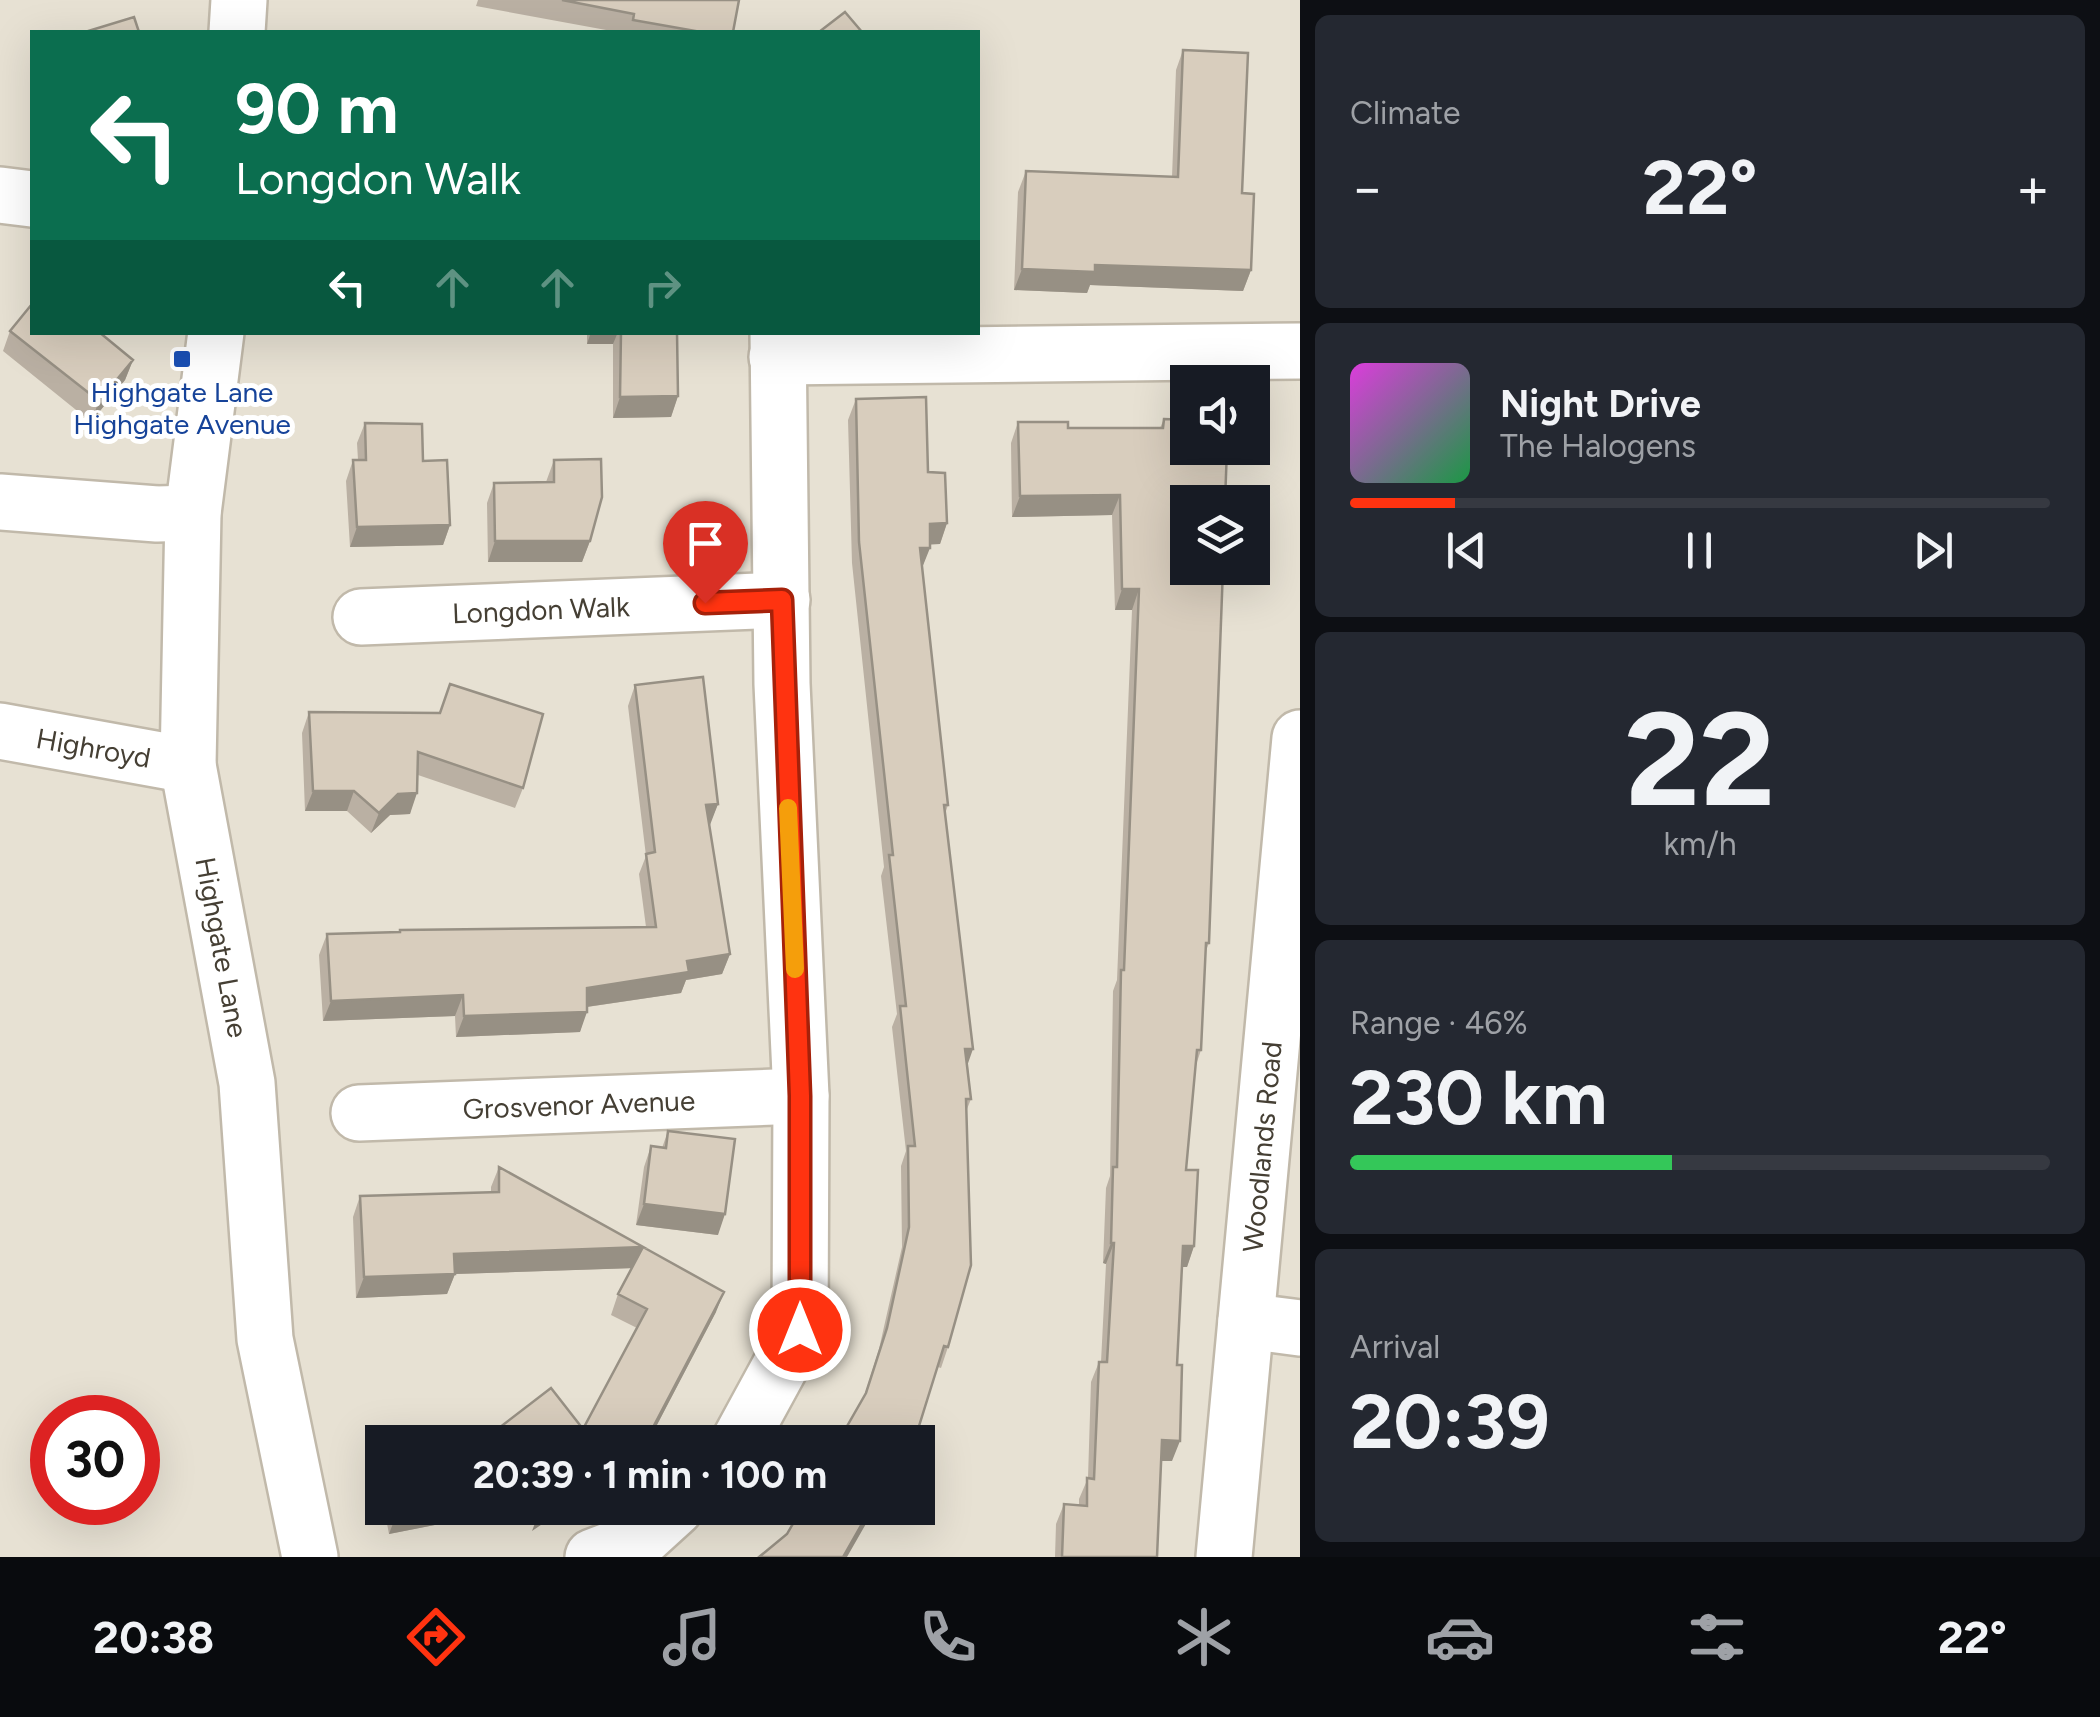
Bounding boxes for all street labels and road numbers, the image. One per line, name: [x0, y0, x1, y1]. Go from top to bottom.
street label: Longdon Walk: [451, 589, 631, 630]
street label: Highroyd: [33, 721, 153, 775]
street label: Highgate Lane: [188, 854, 255, 1040]
street label: Woodlands Road: [1235, 1040, 1289, 1254]
street label: Grosvenor Avenue: [462, 1083, 696, 1126]

